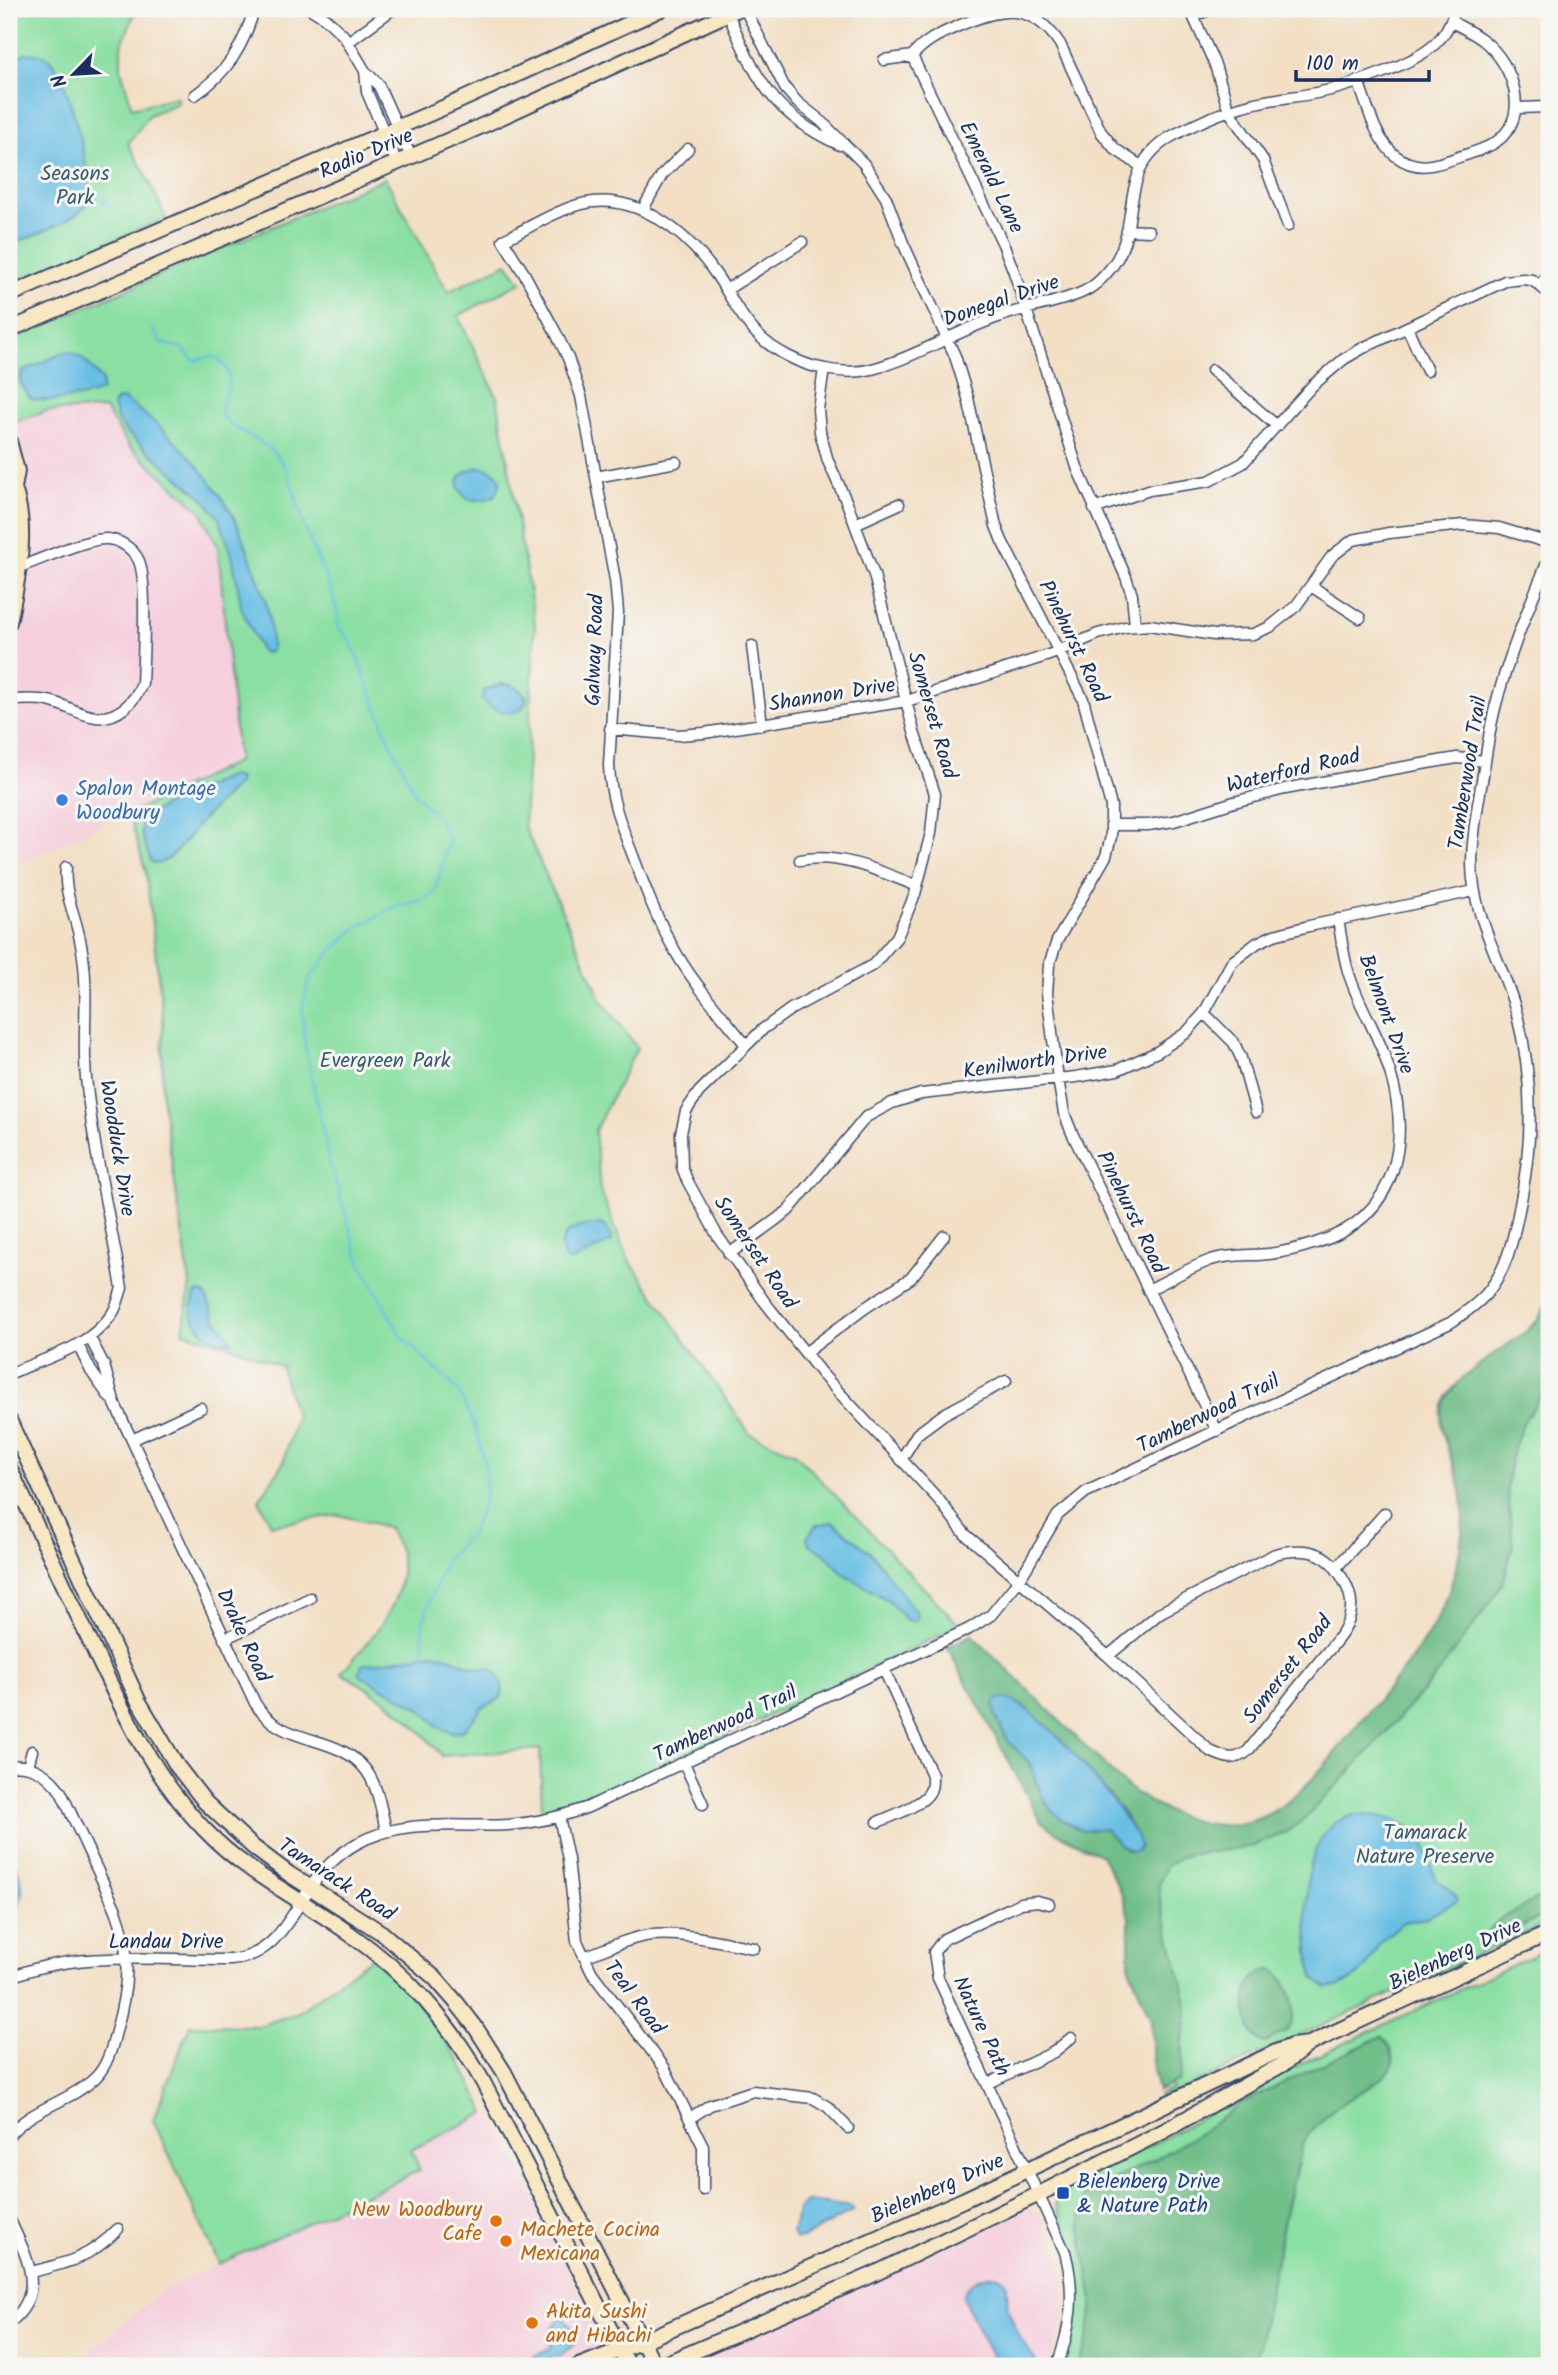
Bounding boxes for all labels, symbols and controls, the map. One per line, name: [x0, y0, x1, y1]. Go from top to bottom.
north arrow: [38, 38, 108, 108]
scale bar: [1296, 38, 1428, 82]
text: 100 m: [1306, 48, 1359, 81]
text: N: [44, 69, 77, 92]
street label: Emerald Lane: [949, 116, 1032, 240]
street label: Radio Drive: [314, 120, 419, 189]
park label: Seasons Park: [40, 158, 110, 215]
street label: Donegal Drive: [939, 266, 1065, 337]
street label: Pinehurst Road: [1029, 575, 1117, 709]
street label: Galway Road: [577, 593, 614, 707]
street label: Somerset Road: [898, 648, 966, 783]
street label: Shannon Drive: [767, 669, 898, 722]
street label: Tamberwood Trail: [1440, 694, 1497, 853]
street label: Waterford Road: [1223, 740, 1364, 803]
place label: Spalon Montage Woodbury: [76, 773, 217, 830]
marker: Spalon Montage Woodbury: [54, 792, 70, 808]
street label: Belmont Drive: [1349, 950, 1423, 1080]
street label: Kenilworth Drive: [961, 1036, 1110, 1089]
park label: Evergreen Park: [319, 1045, 451, 1078]
street label: Woodduck Drive: [89, 1078, 144, 1219]
street label: Pinehurst Road: [1087, 1146, 1175, 1280]
street label: Somerset Road: [704, 1189, 805, 1317]
street label: Tamberwood Trail: [1132, 1365, 1286, 1463]
street label: Drake Road: [207, 1583, 279, 1688]
street label: Somerset Road: [1235, 1608, 1342, 1732]
street label: Tamberwood Trail: [648, 1677, 803, 1772]
park label: Tamarack Nature Preserve: [1356, 1817, 1495, 1874]
street label: Tamarack Road: [271, 1830, 402, 1931]
street label: Bielenberg Drive: [1384, 1910, 1528, 2001]
street label: Landau Drive: [108, 1926, 224, 1959]
street label: Teal Road: [595, 1954, 673, 2043]
street label: Nature Path: [943, 1971, 1018, 2082]
street label: Bielenberg Drive: [865, 2145, 1010, 2234]
place label: Bielenberg Drive & Nature Path: [1077, 2166, 1221, 2223]
marker: Bielenberg Drive & Nature Path: [1055, 2185, 1071, 2201]
place label: New Woodbury Cafe: [352, 2194, 483, 2251]
marker: New Woodbury Cafe: [488, 2213, 504, 2229]
place label: Machete Cocina Mexicana: [520, 2214, 660, 2271]
marker: Machete Cocina Mexicana: [498, 2233, 514, 2249]
place label: Akita Sushi and Hibachi: [546, 2296, 652, 2353]
marker: Akita Sushi and Hibachi: [524, 2315, 540, 2331]

